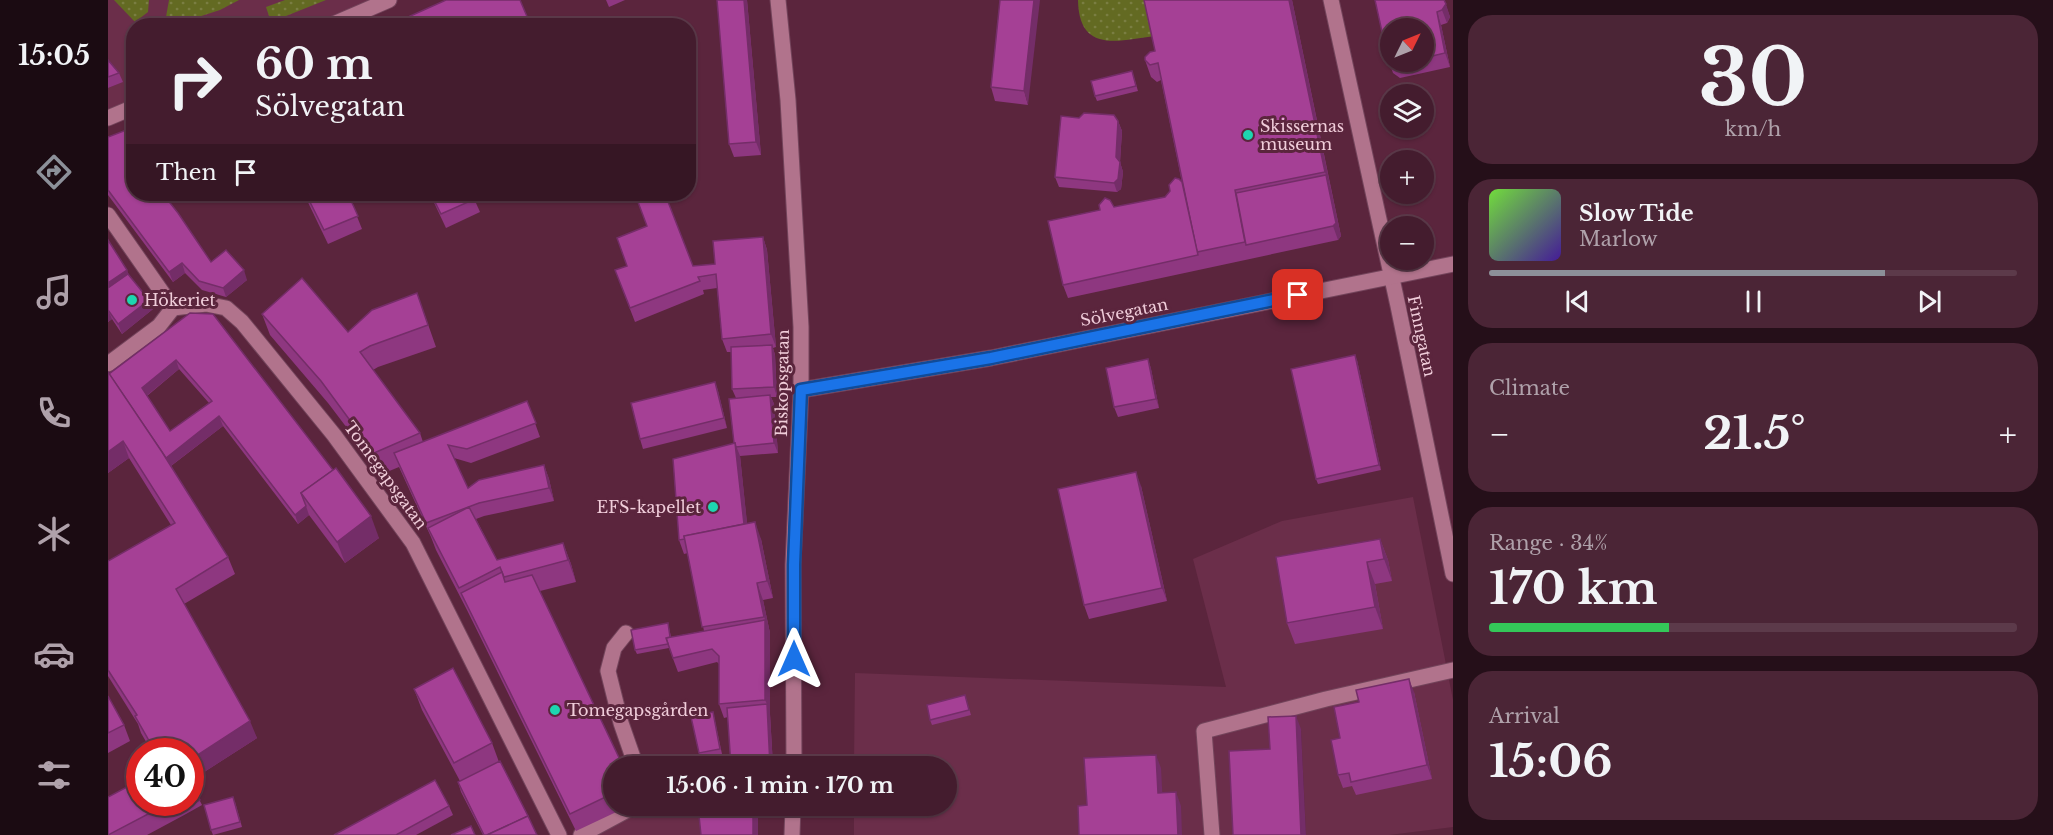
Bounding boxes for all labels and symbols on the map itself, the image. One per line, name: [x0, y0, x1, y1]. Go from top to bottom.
north arrow: [1380, 18, 1434, 72]
place label: Skissernas museum: [1260, 116, 1344, 154]
marker: Skissernas museum: [1241, 128, 1255, 142]
pin: [1272, 269, 1323, 320]
place label: Hökeriet: [144, 290, 216, 310]
marker: Hökeriet: [125, 293, 139, 307]
street label: Sölvegatan: [1078, 294, 1170, 330]
street label: Finngatan: [1404, 294, 1440, 378]
street label: Biskopsgatan: [771, 329, 793, 437]
street label: Tomegapsgatan: [340, 417, 432, 533]
place label: EFS-kapellet: [597, 497, 701, 517]
marker: EFS-kapellet: [706, 500, 720, 514]
position arrow: [762, 627, 826, 691]
place label: Tomegapsgården: [567, 700, 708, 720]
marker: Tomegapsgården: [548, 703, 562, 717]
speed limit sign: 40: [126, 738, 204, 816]

